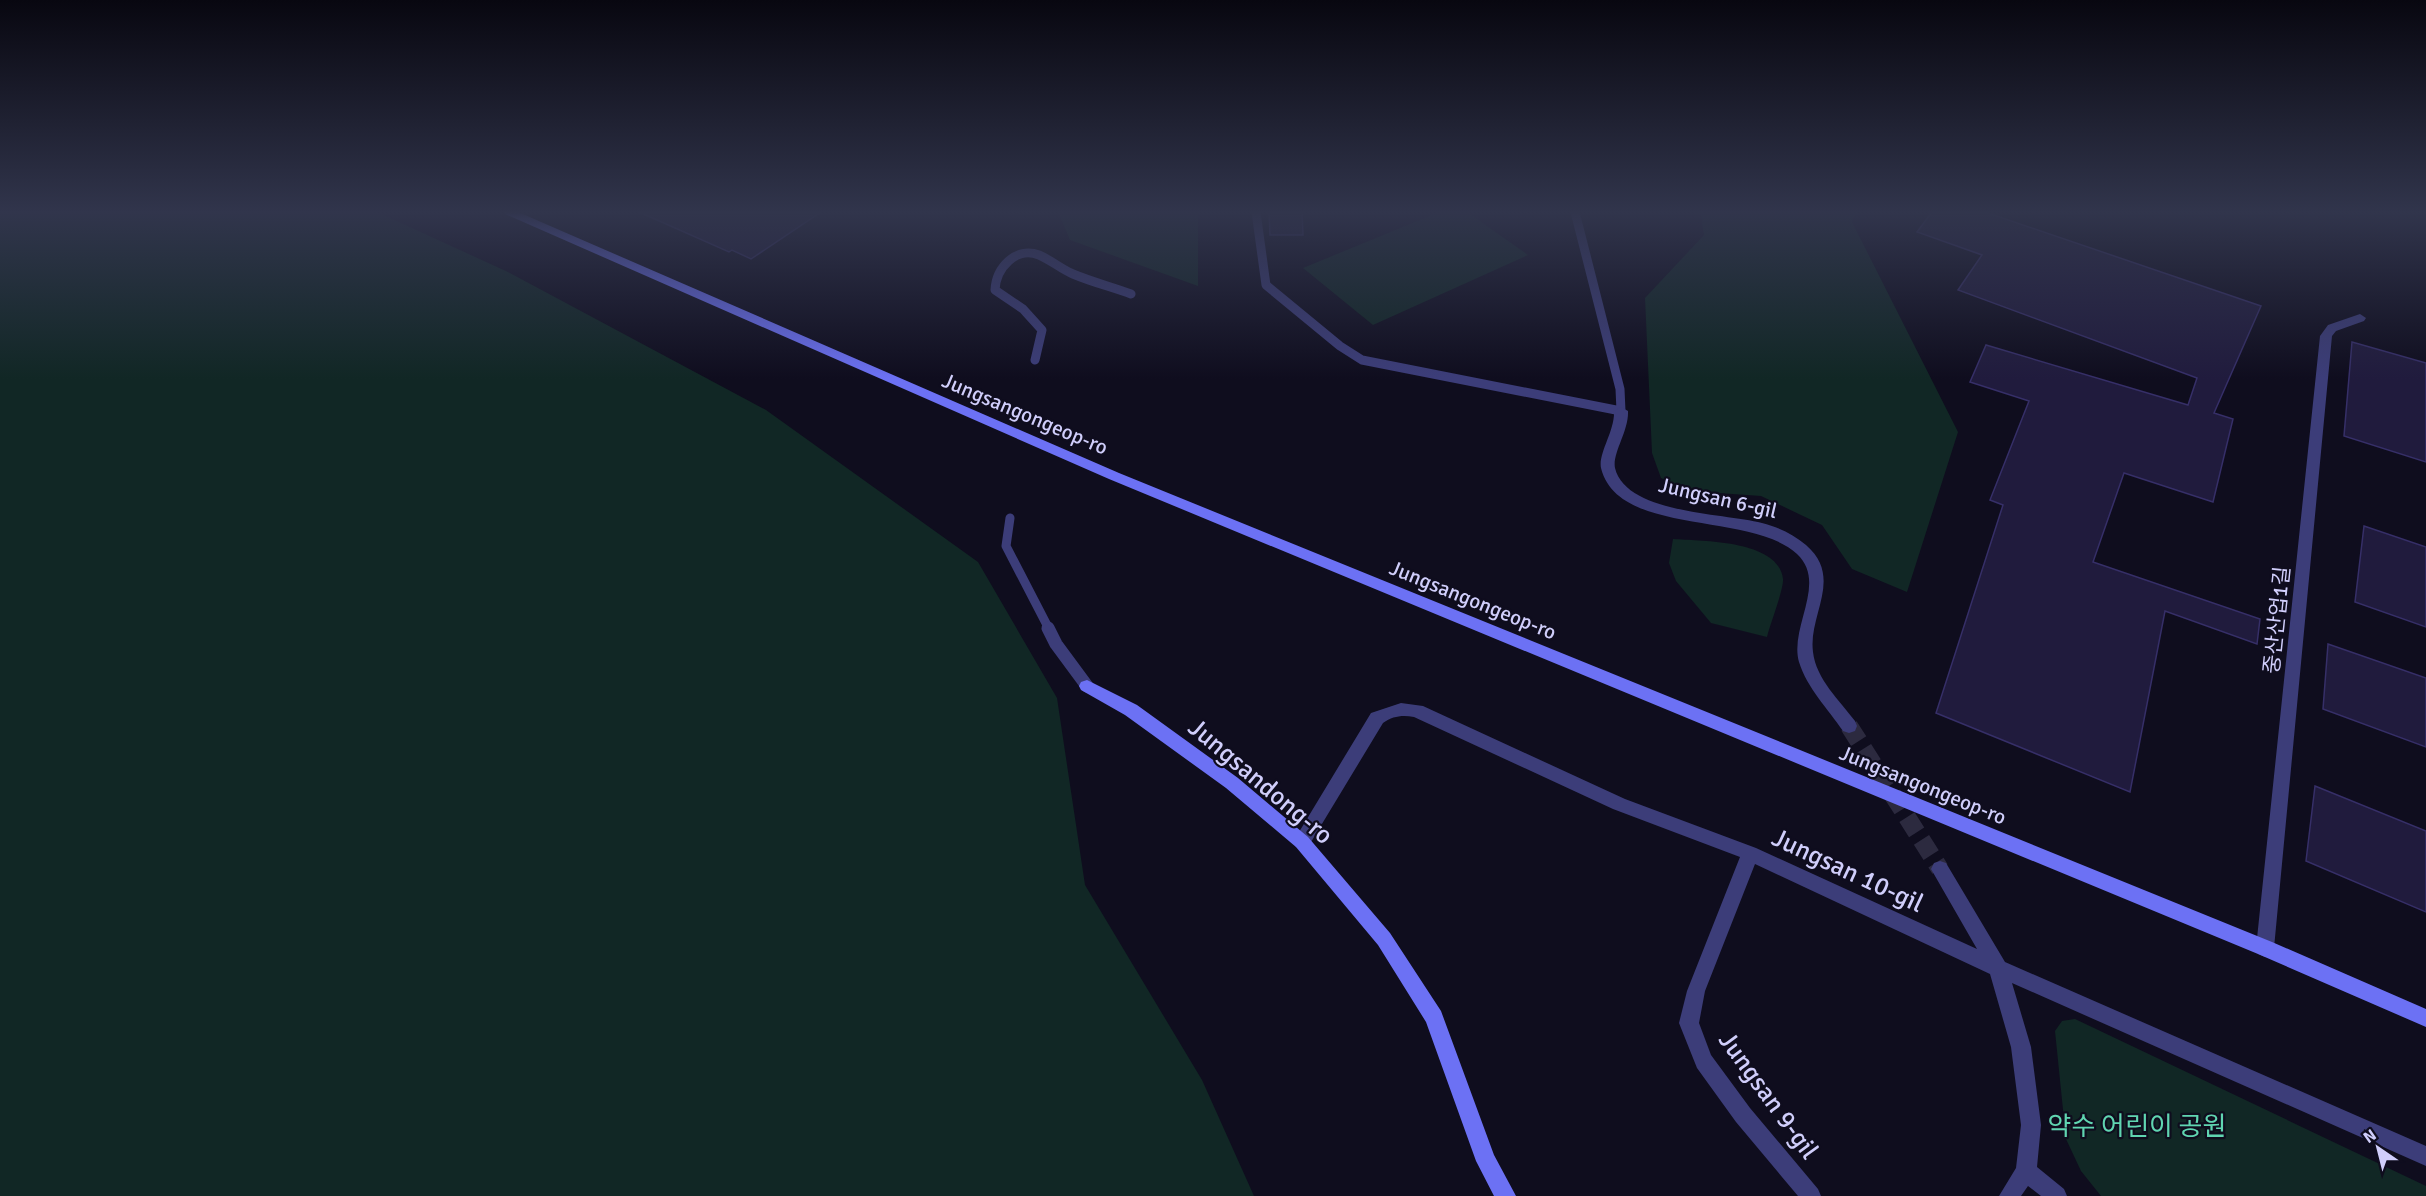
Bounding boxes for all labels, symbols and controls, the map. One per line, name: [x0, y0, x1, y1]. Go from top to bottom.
street label: Jungsangongeop-ro: [938, 367, 1112, 461]
street label: Jungsan 6-gil: [1656, 472, 1780, 524]
street label: Jungsangongeop-ro: [1386, 555, 1560, 645]
street label: 중산산업1길: [2258, 565, 2296, 675]
street label: Jungsandong-ro: [1181, 712, 1339, 852]
street label: Jungsangongeop-ro: [1836, 740, 2010, 830]
street label: Jungsan 10-gil: [1767, 822, 1929, 920]
street label: Jungsan 9-gil: [1711, 1026, 1825, 1166]
park label: 약수 어린이 공원: [2048, 1111, 2226, 1143]
north arrow: [2348, 1118, 2408, 1178]
text: N: [2360, 1125, 2380, 1148]

